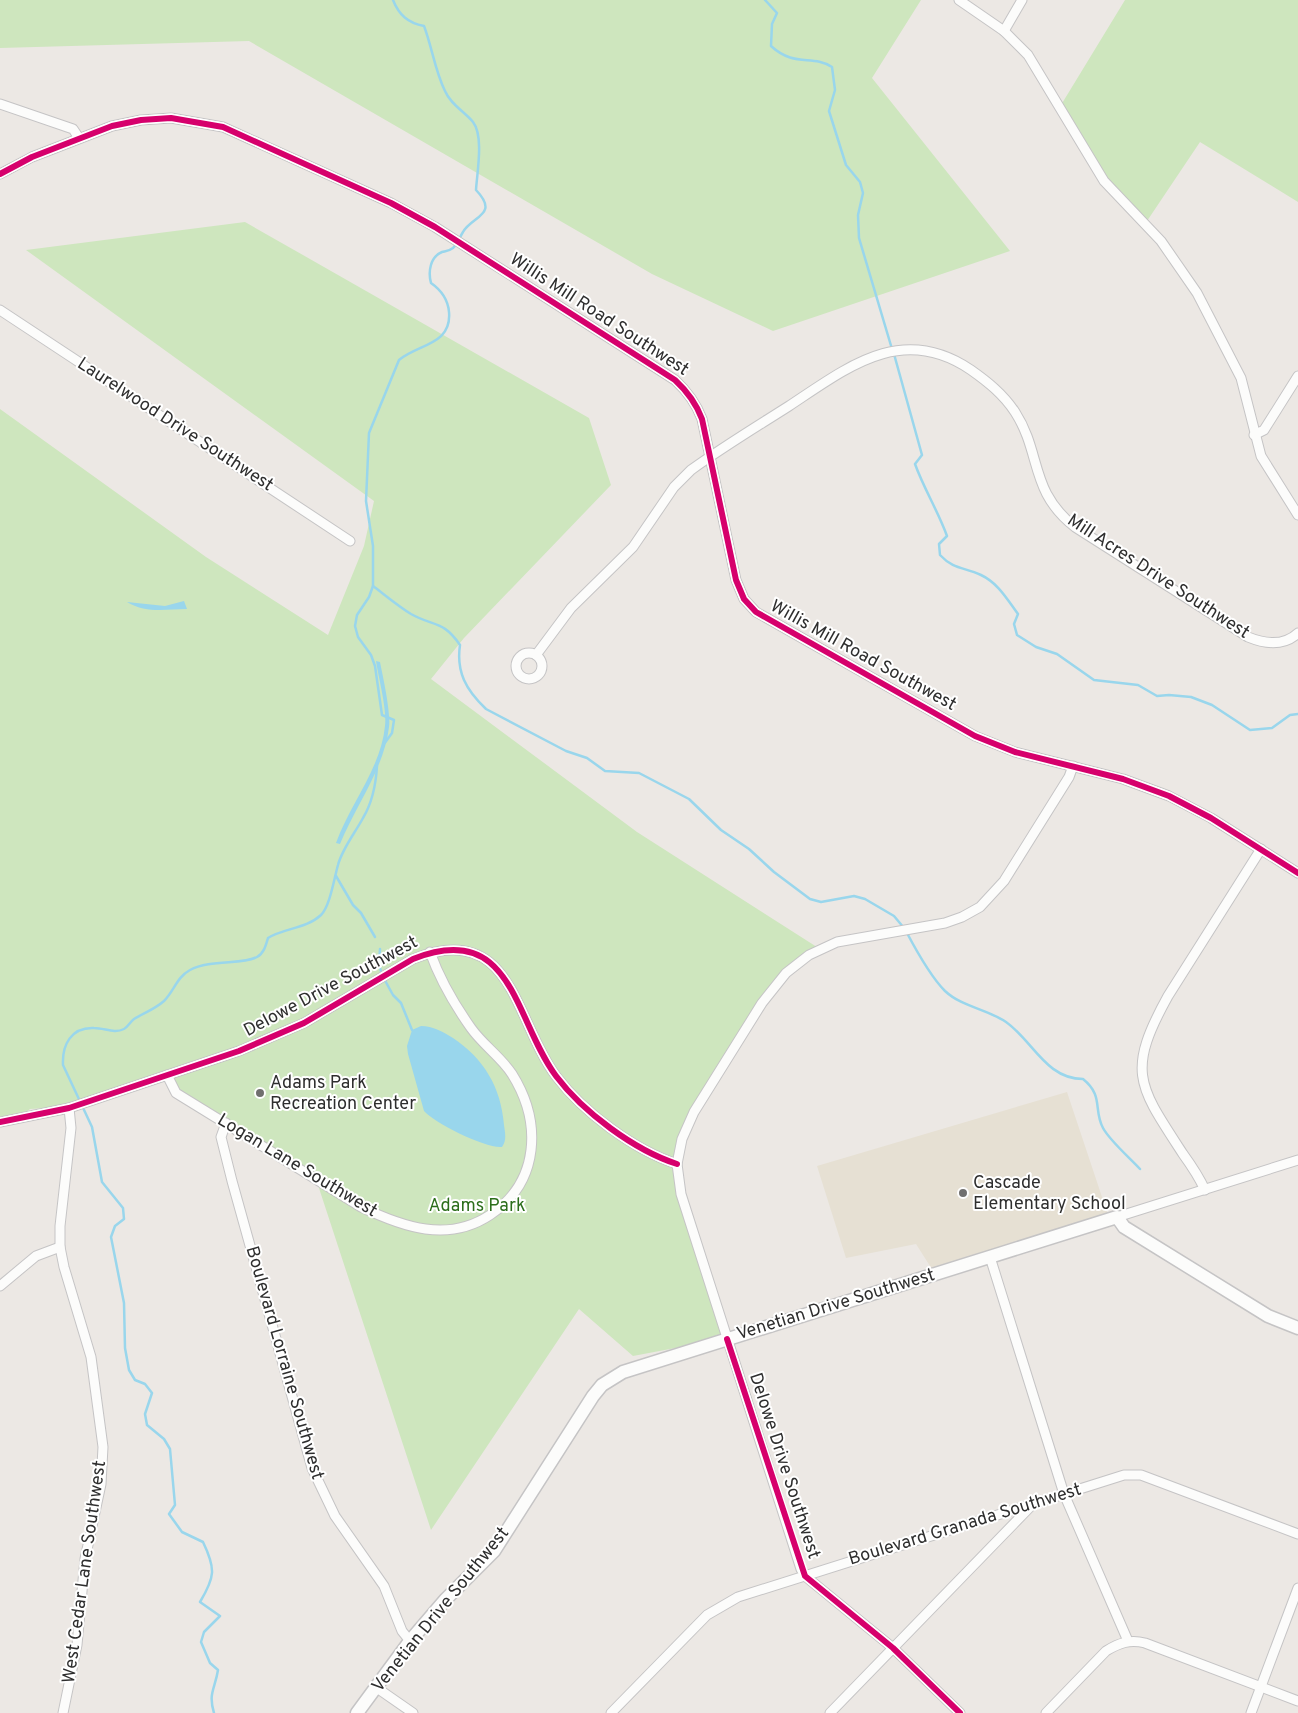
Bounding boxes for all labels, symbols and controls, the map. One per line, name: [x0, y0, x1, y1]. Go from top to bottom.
street label: Willis Mill Road Southwest: [505, 248, 693, 382]
street label: Laurelwood Drive Southwest: [72, 353, 278, 497]
street label: Mill Acres Drive Southwest: [1062, 509, 1254, 645]
street label: Willis Mill Road Southwest: [766, 595, 960, 717]
street label: Delowe Drive Southwest: [240, 931, 422, 1043]
place label: Adams Park Recreation Center: [270, 1072, 416, 1116]
marker: Adams Park Recreation Center: [254, 1087, 266, 1099]
street label: Logan Lane Southwest: [213, 1109, 381, 1223]
place label: Cascade Elementary School: [973, 1172, 1126, 1216]
marker: Cascade Elementary School: [957, 1187, 969, 1199]
park label: Adams Park: [429, 1195, 525, 1218]
street label: Boulevard Lorraine Southwest: [240, 1244, 328, 1482]
street label: Venetian Drive Southwest: [734, 1264, 938, 1346]
street label: Delowe Drive Southwest: [743, 1370, 825, 1562]
street label: West Cedar Lane Southwest: [58, 1459, 112, 1685]
street label: Boulevard Granada Southwest: [846, 1479, 1084, 1571]
street label: Venetian Drive Southwest: [367, 1523, 515, 1697]

